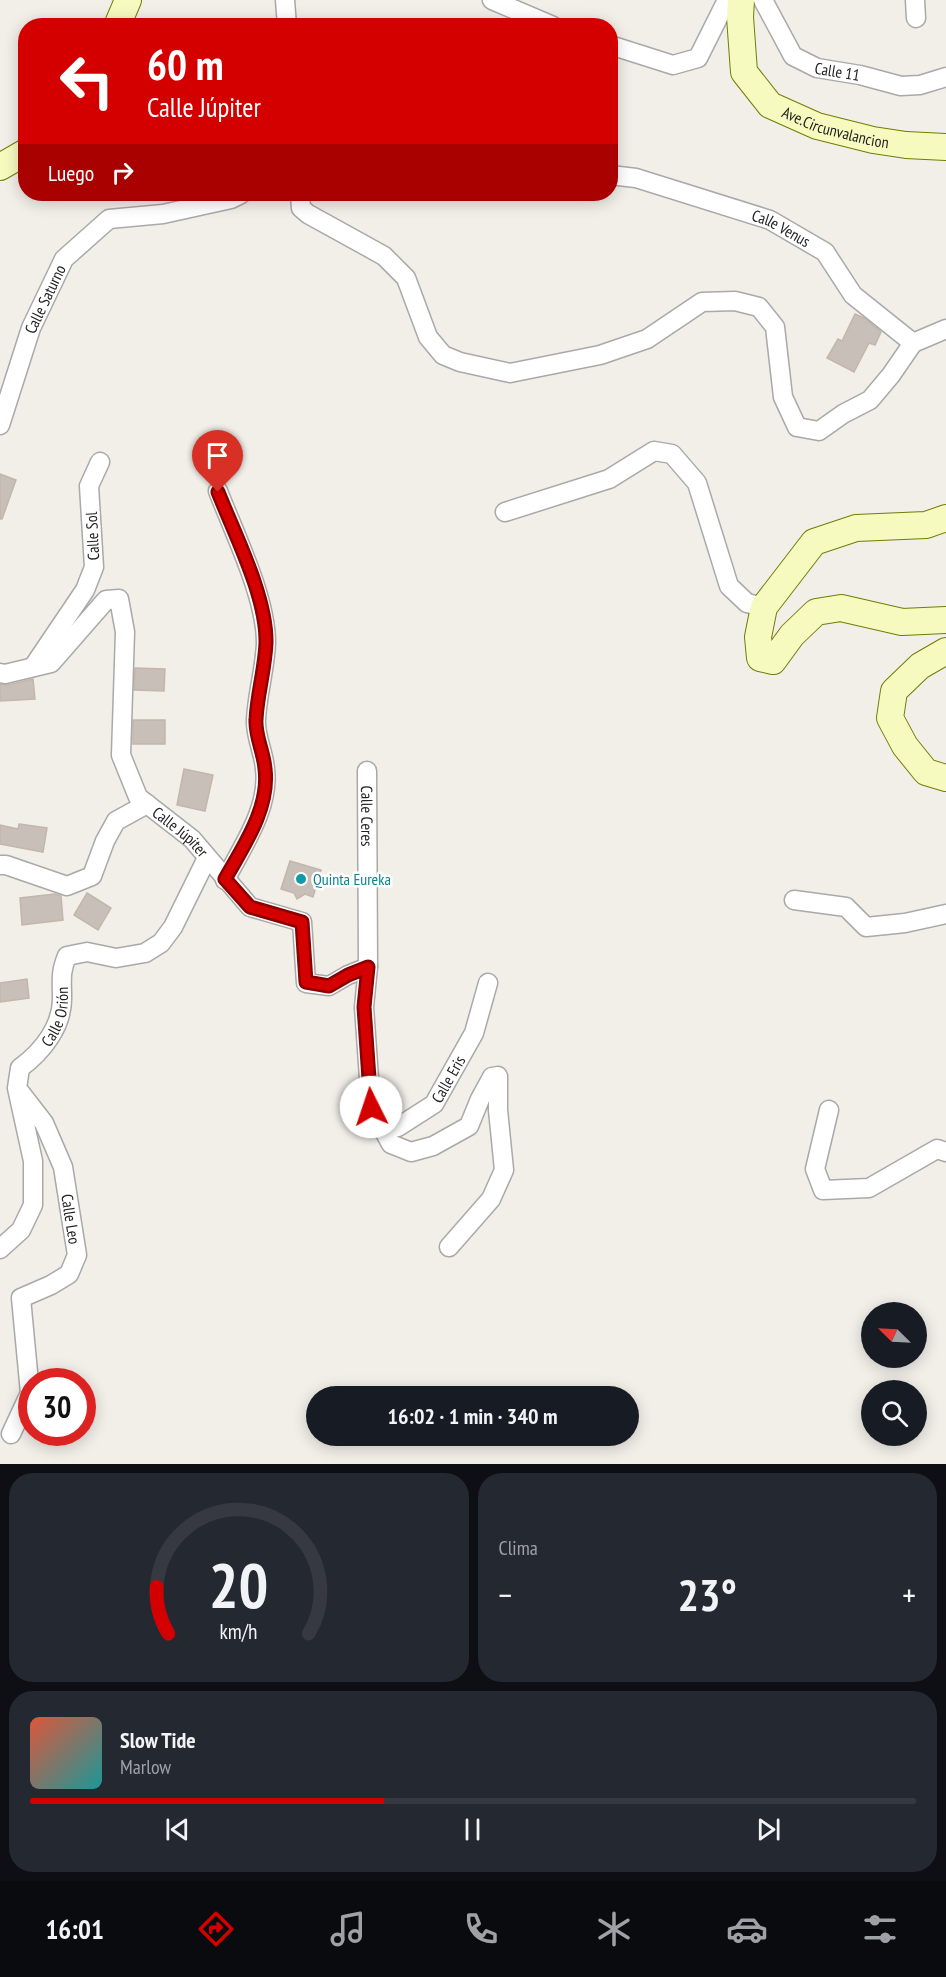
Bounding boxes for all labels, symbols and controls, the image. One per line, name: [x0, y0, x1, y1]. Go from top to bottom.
text: 60 m: [147, 37, 224, 92]
icon: left: [48, 42, 126, 120]
street label: Calle 11: [813, 58, 861, 85]
text: Calle Júpiter: [147, 90, 261, 124]
street label: Ave.Circunvalancion: [779, 102, 890, 152]
icon: right: [106, 156, 139, 189]
text: Luego: [48, 159, 94, 187]
street label: Calle Venus: [750, 205, 814, 251]
street label: Calle Saturno: [20, 261, 70, 336]
pin: [192, 430, 243, 492]
icon: arrive: [201, 439, 234, 472]
street label: Calle Sol: [81, 511, 103, 561]
street label: Calle Ceres: [357, 785, 377, 847]
street label: Calle Júpiter: [149, 802, 213, 861]
place label: Quinta Eureka: [313, 869, 391, 889]
marker: Quinta Eureka: [294, 872, 308, 886]
street label: Calle Orión: [37, 987, 72, 1050]
street label: Calle Eris: [427, 1052, 469, 1106]
position arrow: [339, 1075, 403, 1139]
street label: Calle Leo: [57, 1193, 85, 1245]
north arrow: [861, 1302, 927, 1368]
map controls: [861, 1302, 927, 1446]
speed limit sign: 30: [18, 1368, 96, 1446]
button: search: [861, 1380, 927, 1446]
text: 16:02 · 1 min · 340 m: [387, 1402, 558, 1430]
text: Clima: [499, 1535, 538, 1561]
text: 20: [209, 1544, 269, 1625]
text: 23°: [678, 1565, 737, 1623]
text: −: [499, 1573, 512, 1616]
text: +: [902, 1573, 916, 1616]
text: km/h: [220, 1618, 258, 1646]
text: Slow Tide: [120, 1726, 196, 1754]
text: Marlow: [120, 1754, 171, 1780]
icon: previous: [161, 1813, 194, 1846]
icon: pause: [456, 1813, 489, 1846]
icon: next: [752, 1813, 785, 1846]
icon: directions: [195, 1908, 237, 1950]
icon: music: [327, 1908, 369, 1950]
icon: phone: [460, 1908, 502, 1950]
icon: climate: [593, 1908, 635, 1950]
icon: car: [726, 1908, 768, 1950]
icon: filters: [859, 1908, 901, 1950]
text: 16:01: [45, 1912, 104, 1946]

